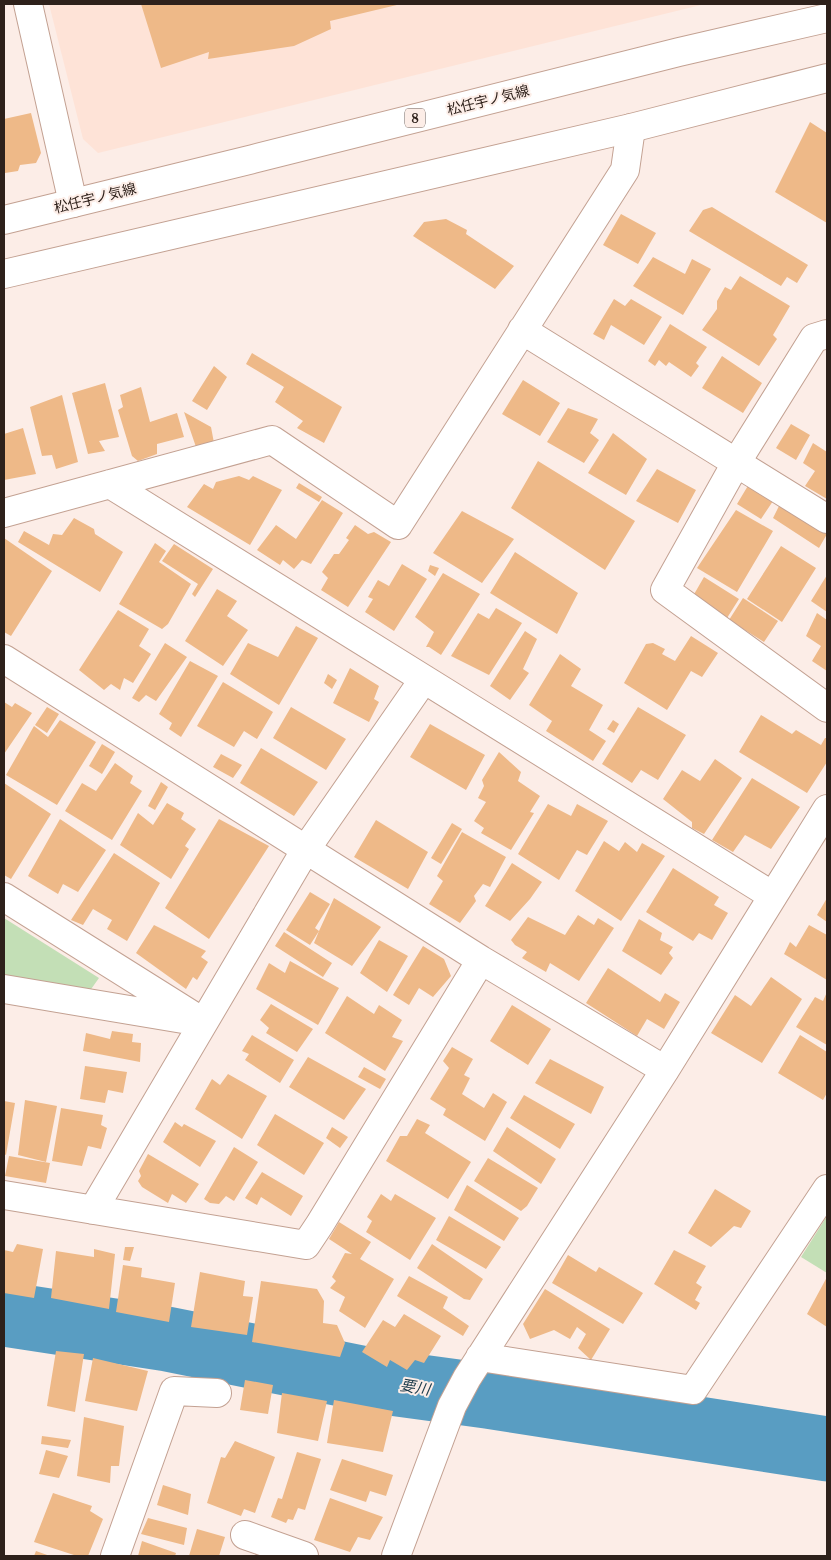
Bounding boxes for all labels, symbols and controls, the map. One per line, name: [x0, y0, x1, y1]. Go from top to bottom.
street label: 松任宇ノ気線: [445, 81, 531, 119]
road number: 8: [405, 109, 425, 128]
street label: 松任宇ノ気線: [52, 179, 138, 217]
water label: 要川: [399, 1375, 433, 1399]

